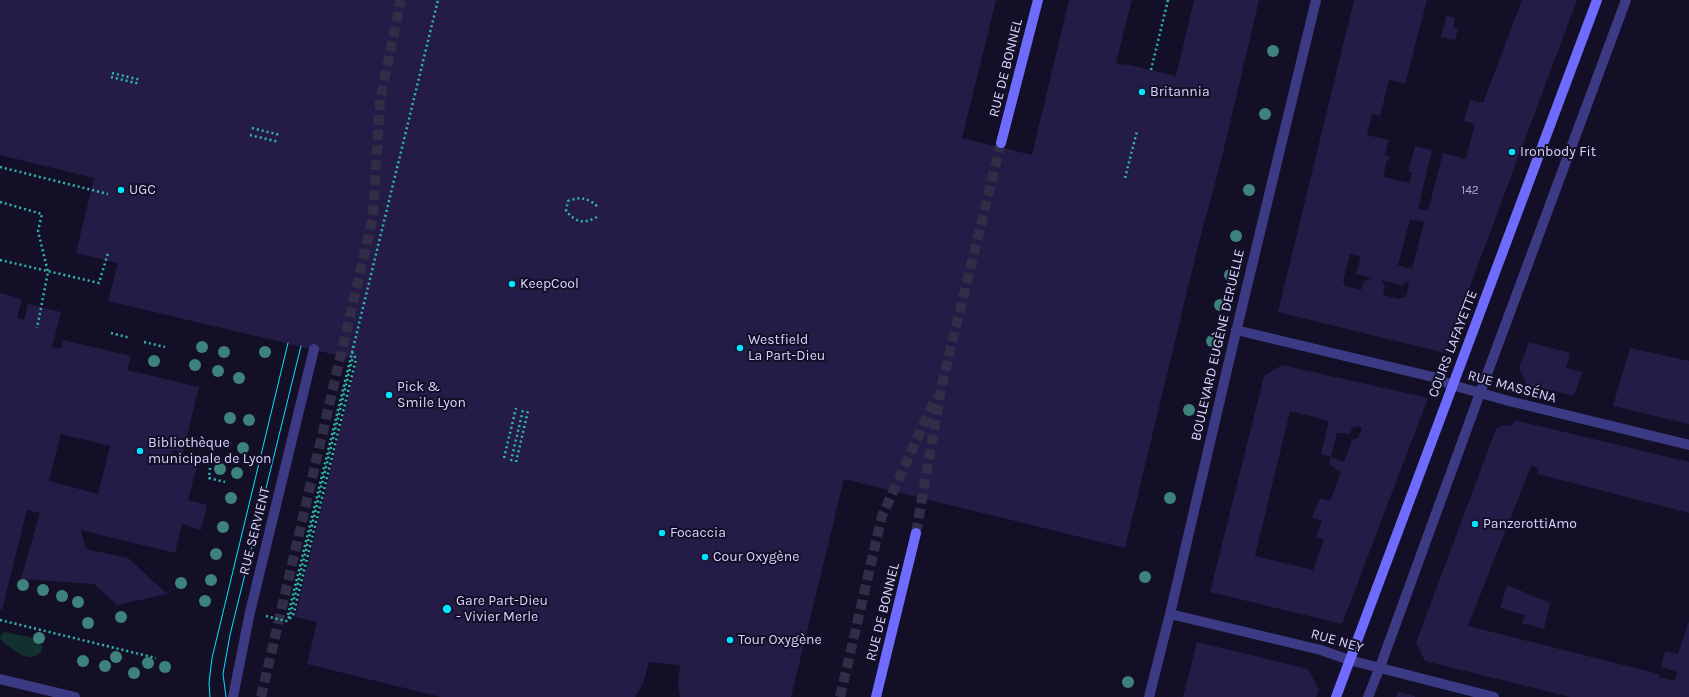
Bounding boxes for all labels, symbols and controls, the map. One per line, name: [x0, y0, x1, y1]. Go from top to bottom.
street label: RUE DE BONNEL: [986, 17, 1026, 119]
place label: Britannia: [1150, 84, 1210, 100]
marker: Britannia: [1137, 87, 1147, 97]
place label: Ironbody Fit: [1520, 144, 1596, 160]
marker: Ironbody Fit: [1507, 147, 1517, 157]
place label: UGC: [129, 182, 156, 198]
house number: 142: [1461, 184, 1479, 198]
marker: UGC: [116, 185, 126, 195]
street label: BOULEVARD EUGÈNE DERUELLE: [1188, 248, 1248, 442]
place label: KeepCool: [520, 276, 579, 292]
marker: KeepCool: [507, 279, 517, 289]
street label: COURS LAFAYETTE: [1425, 288, 1481, 400]
place label: Westfield La Part-Dieu: [748, 332, 825, 364]
marker: Westfield La Part-Dieu: [735, 343, 745, 353]
street label: RUE MASSÉNA: [1466, 367, 1558, 407]
place label: Pick & Smile Lyon: [397, 379, 466, 412]
marker: Pick & Smile Lyon: [384, 390, 394, 400]
place label: Bibliothèque municipale de Lyon: [148, 435, 271, 468]
marker: Bibliothèque municipale de Lyon: [135, 446, 145, 456]
street label: RUE SERVIENT: [236, 485, 274, 577]
place label: PanzerottiAmo: [1483, 516, 1577, 532]
marker: PanzerottiAmo: [1470, 519, 1480, 529]
place label: Focaccia: [670, 525, 726, 541]
marker: Focaccia: [657, 528, 667, 538]
place label: Cour Oxygène: [713, 549, 799, 565]
marker: Cour Oxygène: [700, 552, 710, 562]
street label: RUE DE BONNEL: [863, 561, 903, 663]
place label: Gare Part-Dieu - Vivier Merle: [456, 593, 548, 626]
marker: Gare Part-Dieu - Vivier Merle: [441, 603, 453, 615]
street label: RUE NEY: [1309, 625, 1365, 657]
place label: Tour Oxygène: [738, 632, 822, 648]
marker: Tour Oxygène: [725, 635, 735, 645]

